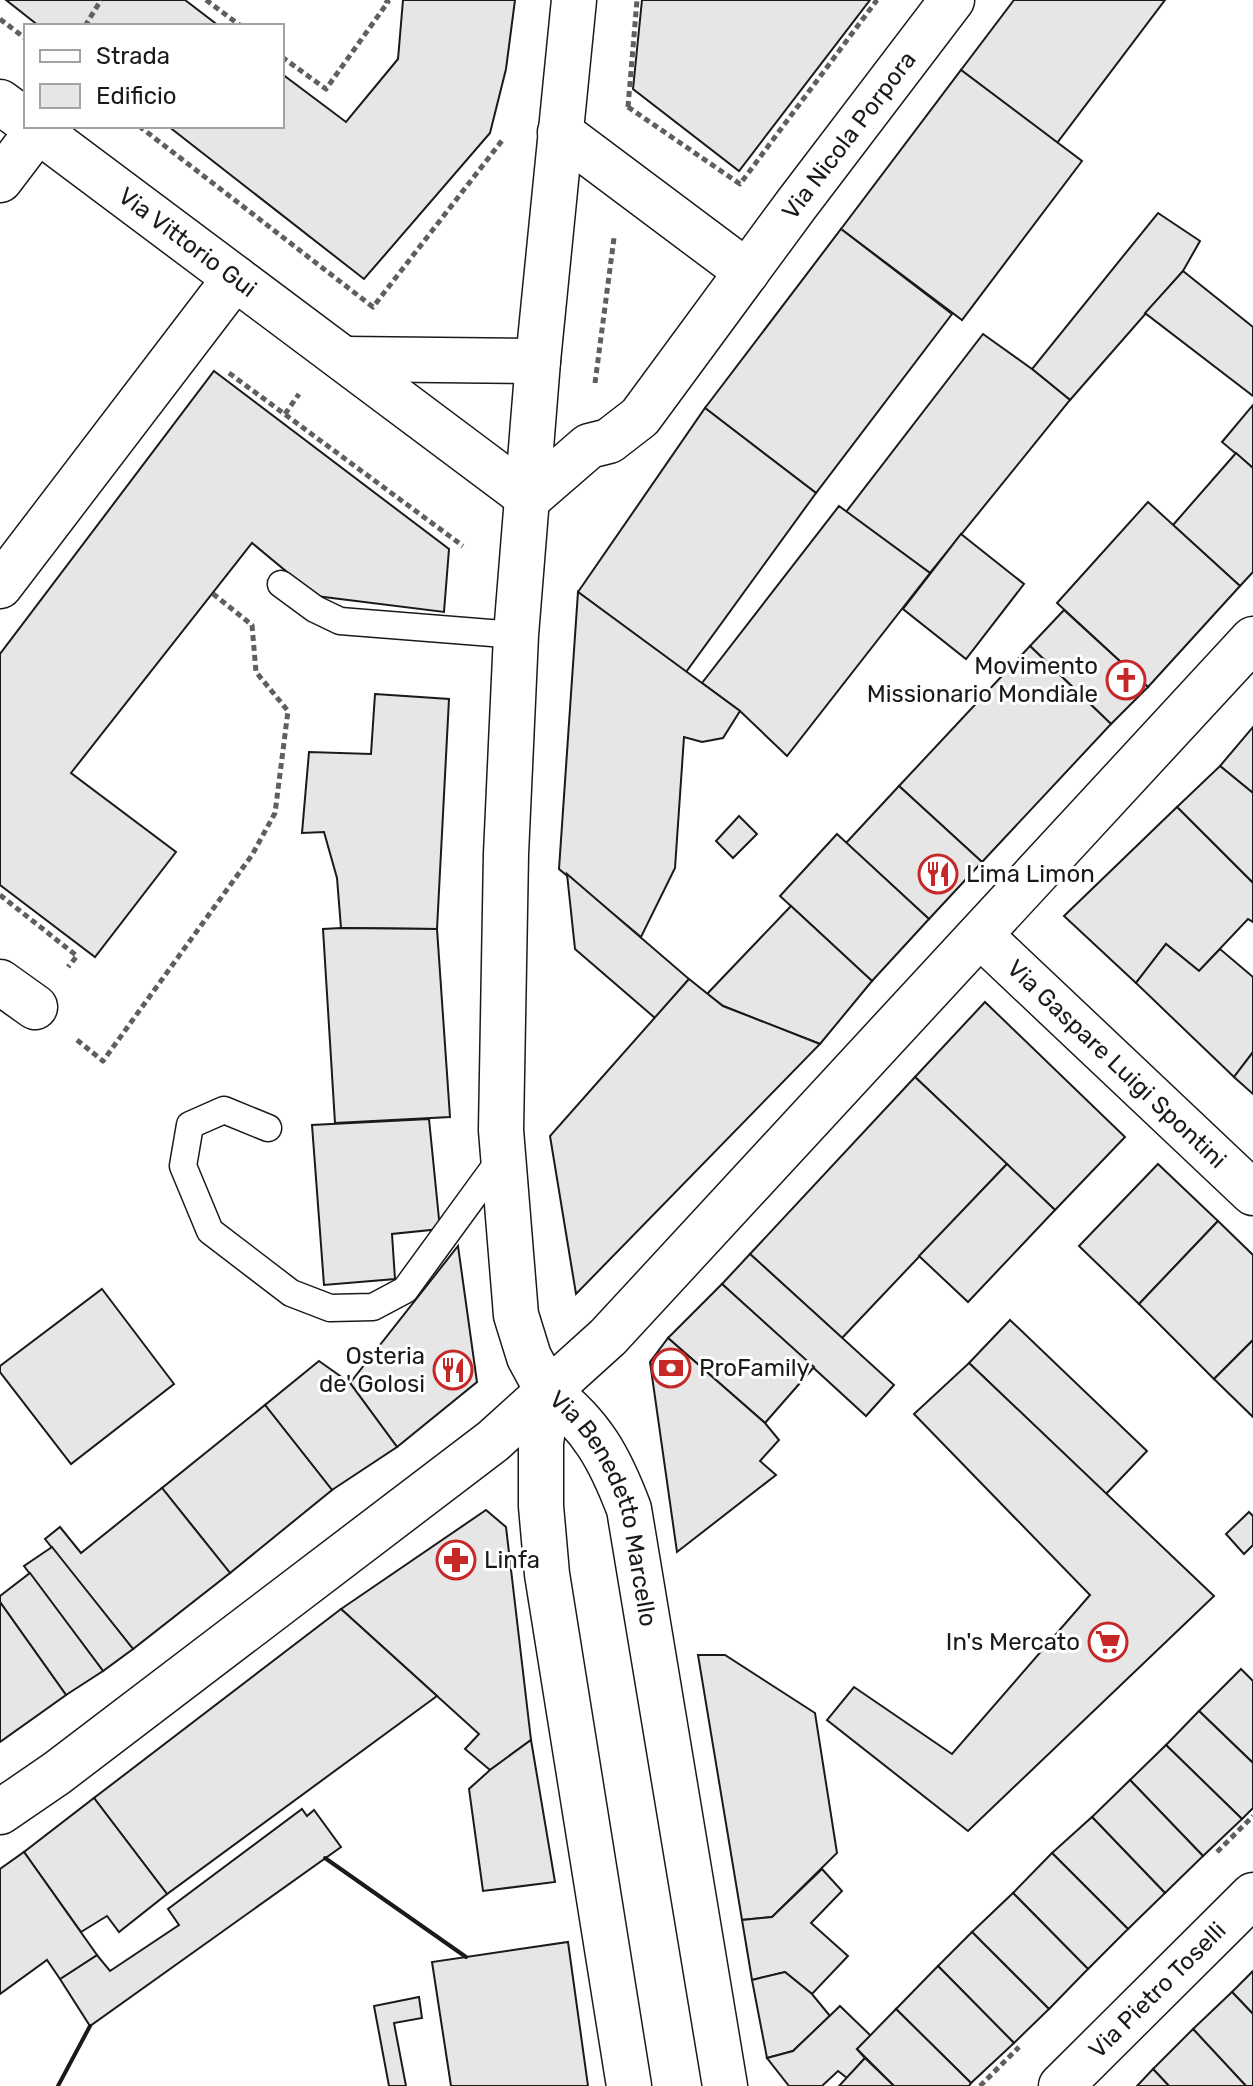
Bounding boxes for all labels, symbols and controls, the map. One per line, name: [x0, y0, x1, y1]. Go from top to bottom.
legend: [24, 24, 284, 128]
text: Strada: [96, 42, 170, 70]
street label: Via Nicola Porpora: [776, 46, 922, 225]
text: Edificio: [96, 82, 177, 110]
street label: Via Vittorio Gui: [113, 182, 262, 303]
place label: Movimento Missionario Mondiale: [867, 652, 1098, 708]
church icon: Movimento Missionario Mondiale: [1105, 659, 1147, 701]
restaurant icon: Lima Limon: [917, 853, 959, 895]
place label: Lima Limon: [966, 860, 1095, 888]
street label: Via Gaspare Luigi Spontini: [1001, 954, 1232, 1174]
place label: Osteria de' Golosi: [319, 1342, 425, 1398]
bank icon: ProFamily: [650, 1347, 692, 1389]
restaurant icon: Osteria de' Golosi: [432, 1349, 474, 1391]
place label: ProFamily: [699, 1354, 810, 1382]
street label: Via Benedetto Marcello: [544, 1385, 662, 1629]
pharmacy icon: Linfa: [435, 1539, 477, 1581]
place label: Linfa: [484, 1546, 540, 1574]
supermarket icon: In's Mercato: [1087, 1621, 1129, 1663]
place label: In's Mercato: [946, 1628, 1080, 1656]
street label: Via Pietro Toselli: [1083, 1916, 1232, 2064]

